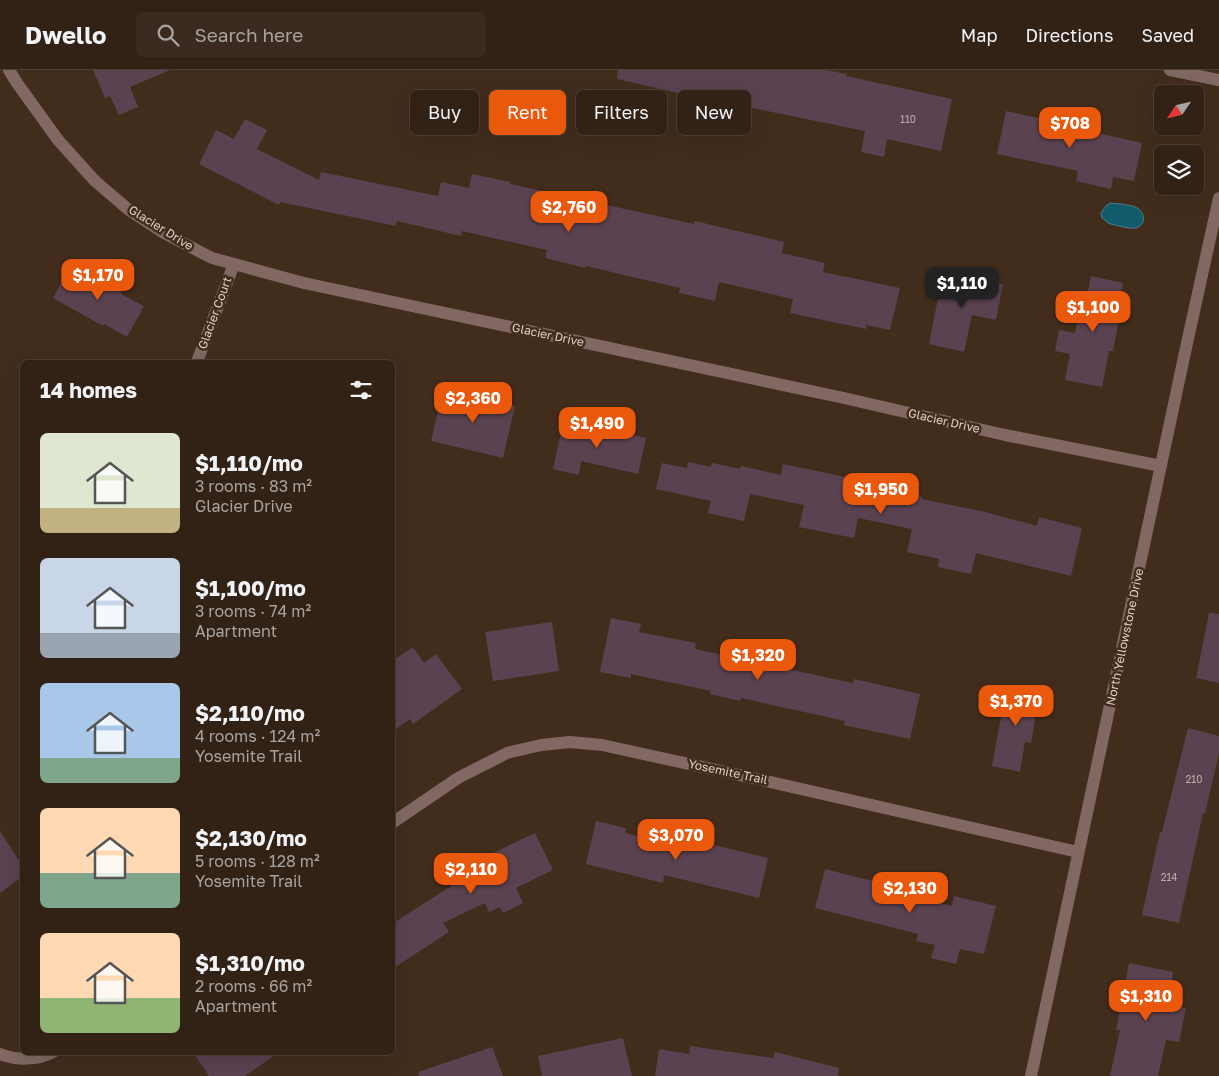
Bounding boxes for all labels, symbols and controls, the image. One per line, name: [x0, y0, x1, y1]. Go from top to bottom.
search box: [136, 12, 486, 57]
text: Dwello: [25, 20, 106, 49]
icon: search: [154, 21, 182, 49]
text: Search here: [194, 23, 303, 46]
text: Map: [961, 24, 997, 46]
text: Directions: [1025, 24, 1113, 46]
text: Saved: [1141, 24, 1194, 46]
north arrow: [1154, 85, 1204, 135]
map controls: [1154, 85, 1204, 195]
chip: Buy: [410, 90, 479, 135]
chip: Rent: [489, 90, 566, 135]
chip: Filters: [576, 90, 667, 135]
chip: New: [677, 90, 751, 135]
pin: $708: [1040, 106, 1100, 149]
house number: 110: [900, 113, 916, 125]
text: $708: [1050, 113, 1090, 133]
button: layers: [1154, 145, 1204, 195]
pin: $2,760: [528, 190, 610, 233]
text: $2,760: [542, 197, 596, 217]
street label: Glacier Drive: [126, 202, 196, 253]
pin: $1,170: [57, 258, 139, 301]
text: $1,170: [72, 265, 124, 285]
pin: $1,110: [921, 266, 1003, 309]
text: $1,110: [937, 273, 987, 293]
street label: Glacier Court: [195, 274, 235, 351]
pin: $1,100: [1052, 290, 1134, 333]
text: $1,100: [1066, 297, 1120, 317]
street label: Glacier Drive: [511, 320, 586, 349]
icon: filters: [347, 376, 375, 404]
text: 14 homes: [40, 377, 137, 403]
pin: $2,360: [432, 382, 514, 424]
text: $2,360: [445, 388, 501, 408]
street label: Glacier Drive: [907, 405, 982, 436]
pin: $1,490: [556, 406, 638, 449]
text: $1,490: [570, 413, 624, 433]
text: $1,110/mo: [195, 450, 303, 476]
icon: home: [80, 453, 140, 513]
pin: $1,950: [840, 472, 922, 515]
text: 3 rooms · 83 m²: [195, 476, 312, 496]
text: $1,950: [854, 479, 908, 499]
text: Glacier Drive: [195, 496, 293, 516]
street label: North Yellowstone Drive: [1103, 567, 1146, 707]
text: $1,100/mo: [195, 575, 306, 601]
icon: home: [80, 578, 140, 638]
text: 3 rooms · 74 m²: [195, 601, 311, 621]
text: Apartment: [195, 621, 277, 641]
pin: $1,320: [717, 638, 799, 681]
text: $1,320: [731, 645, 785, 665]
pin: $1,370: [975, 684, 1057, 727]
text: $1,370: [990, 691, 1042, 711]
text: $2,110/mo: [195, 700, 305, 726]
icon: home: [80, 703, 140, 763]
text: 4 rooms · 124 m²: [195, 726, 320, 746]
text: Yosemite Trail: [195, 746, 302, 766]
street label: Yosemite Trail: [687, 756, 769, 787]
house number: 210: [1186, 773, 1202, 785]
pin: $3,070: [635, 818, 717, 861]
text: $2,130/mo: [195, 825, 307, 851]
text: $3,070: [648, 825, 704, 845]
icon: home: [80, 828, 140, 888]
text: 5 rooms · 128 m²: [195, 851, 320, 871]
pin: $2,110: [430, 852, 512, 895]
text: $2,110: [445, 859, 497, 879]
text: Yosemite Trail: [195, 871, 302, 891]
house number: 214: [1161, 871, 1177, 883]
pin: $2,130: [869, 872, 951, 914]
text: $2,130: [883, 878, 937, 898]
text: $1,310/mo: [195, 950, 305, 976]
icon: home: [80, 953, 140, 1013]
text: 2 rooms · 66 m²: [195, 976, 312, 996]
pin: $1,310: [1105, 980, 1187, 1022]
text: $1,310: [1120, 986, 1172, 1006]
text: Apartment: [195, 996, 277, 1016]

